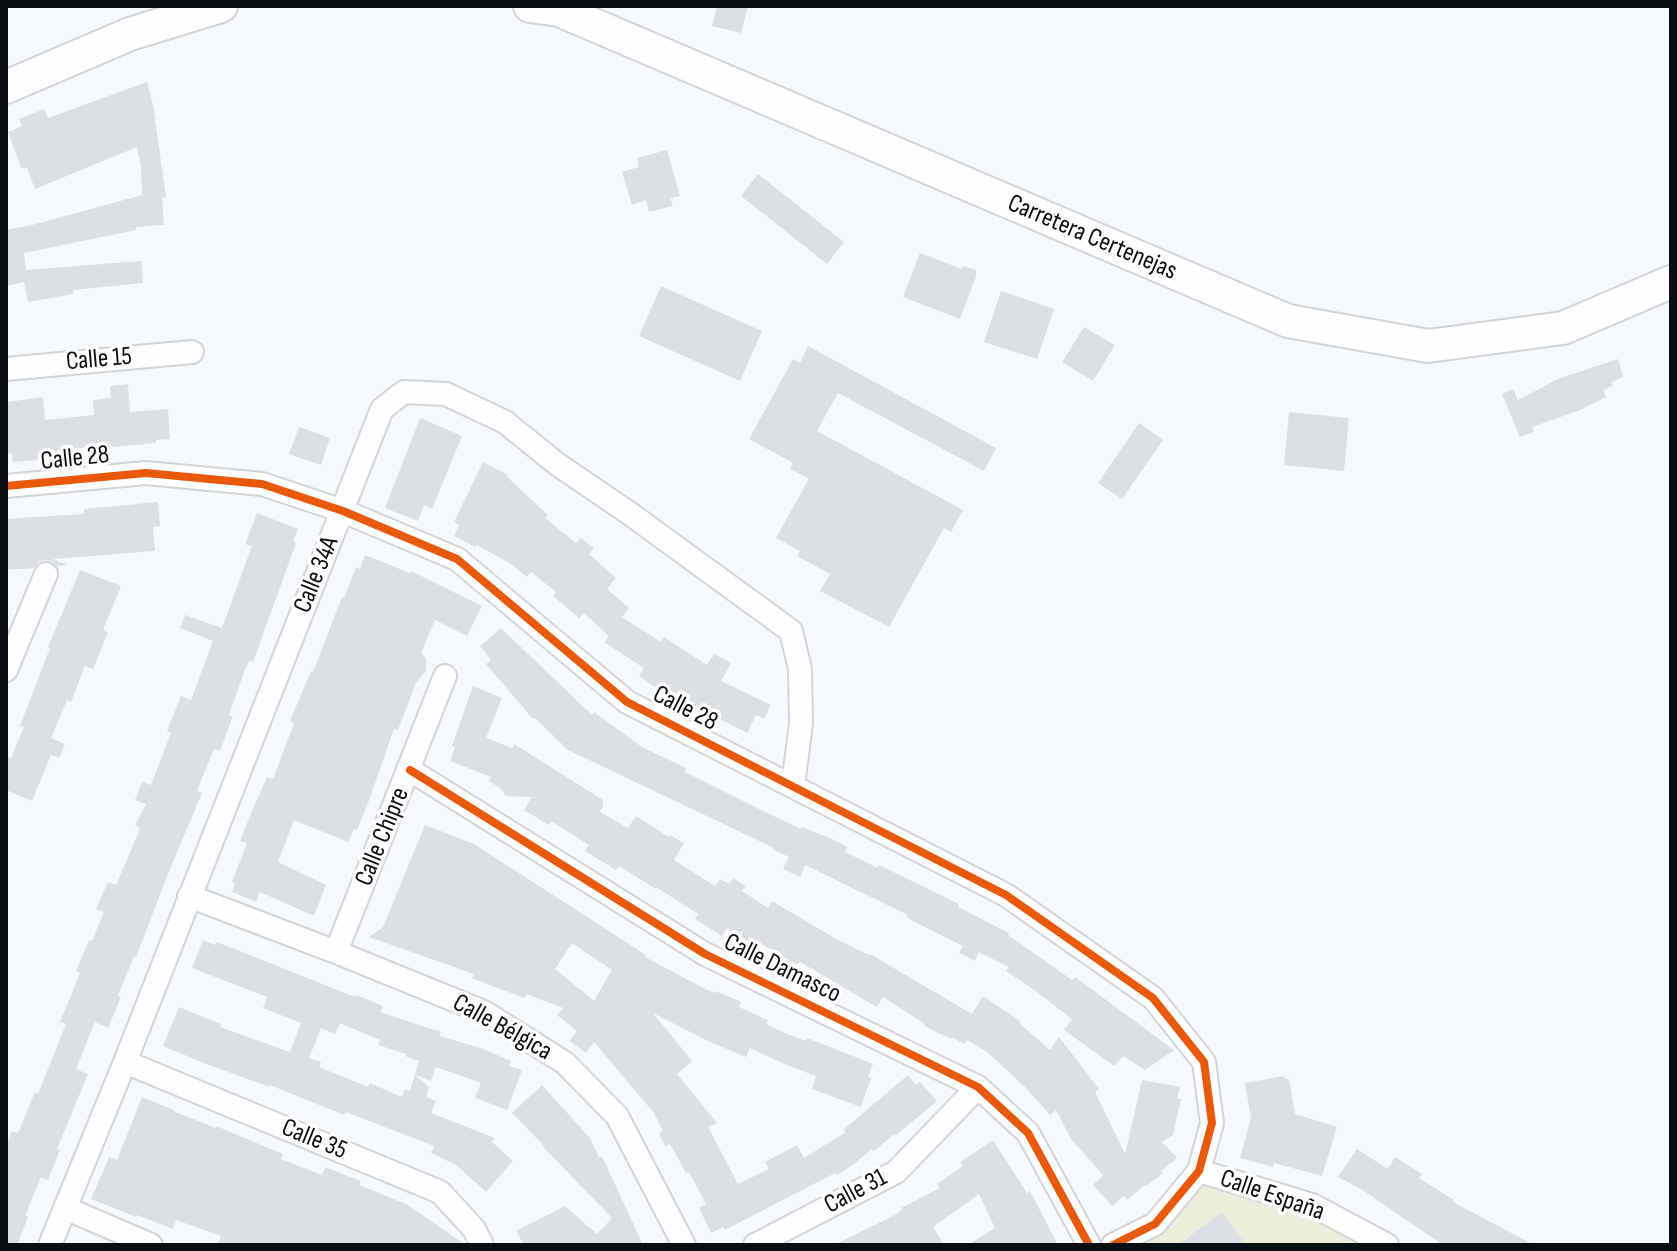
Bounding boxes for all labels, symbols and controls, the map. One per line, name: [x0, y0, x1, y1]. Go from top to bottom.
street label: Carretera Certenejas: [1003, 188, 1181, 288]
street label: Calle 15: [65, 342, 133, 378]
street label: Calle 28: [39, 440, 111, 478]
street label: Calle 34A: [288, 532, 346, 618]
street label: Calle 28: [647, 680, 723, 738]
street label: Calle Chipre: [349, 783, 417, 891]
street label: Calle Damasco: [718, 927, 846, 1011]
street label: Calle Bélgica: [447, 988, 557, 1068]
street label: Calle 35: [277, 1113, 351, 1167]
street label: Calle 31: [819, 1163, 893, 1221]
street label: Calle España: [1216, 1164, 1328, 1228]

